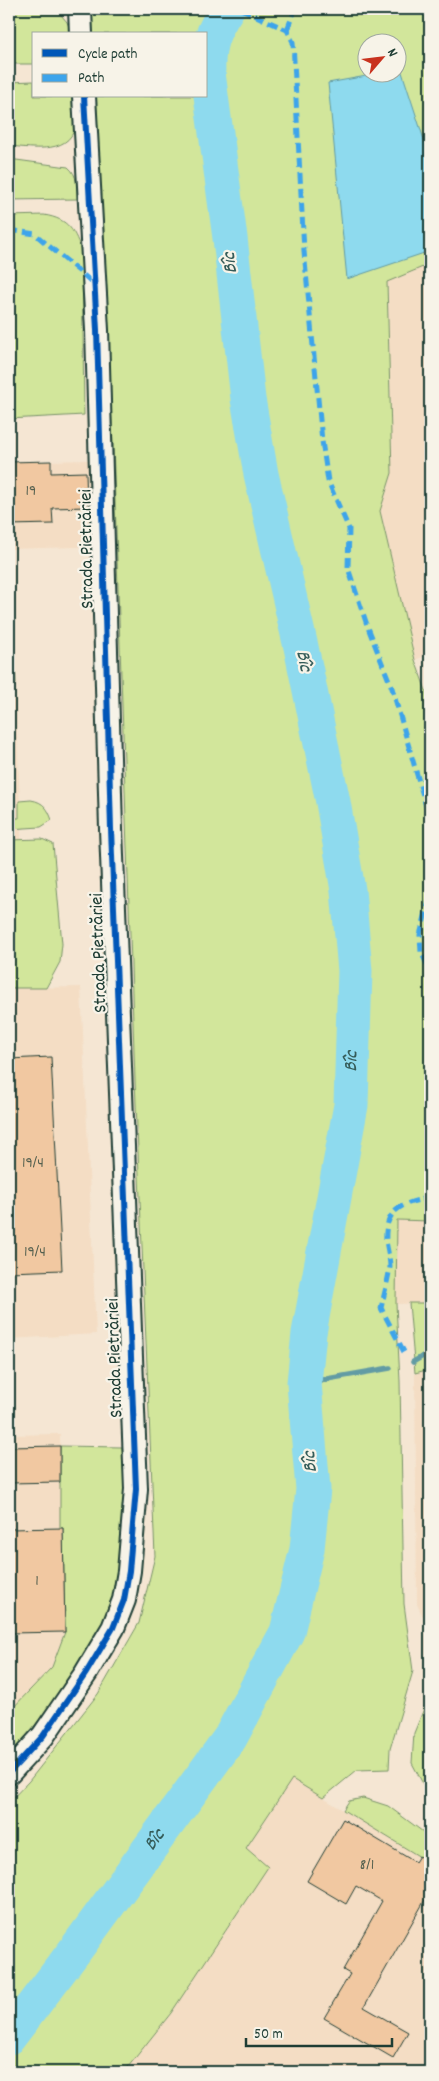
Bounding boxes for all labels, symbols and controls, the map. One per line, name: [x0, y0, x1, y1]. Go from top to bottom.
legend: [32, 32, 208, 98]
north arrow: [356, 32, 406, 82]
text: Cycle path: [78, 44, 138, 66]
text: N: [381, 45, 402, 61]
text: Path: [78, 68, 104, 90]
water label: Bîc: [216, 250, 246, 275]
house number: 19: [26, 480, 36, 503]
street label: Strada Pietrăriei: [73, 488, 103, 609]
water label: Bîc: [287, 648, 319, 675]
street label: Strada Pietrăriei: [84, 892, 116, 1013]
water label: Bîc: [338, 1049, 367, 1072]
house number: 19/4: [22, 1152, 44, 1175]
house number: 19/4: [24, 1241, 46, 1264]
street label: Strada Pietrăriei: [100, 1297, 132, 1418]
water label: Bîc: [296, 1449, 326, 1474]
house number: 1: [35, 1570, 39, 1593]
water label: Bîc: [138, 1823, 173, 1857]
house number: 8/1: [360, 1854, 374, 1877]
scale bar: [246, 2016, 393, 2048]
text: 50 m: [254, 2024, 283, 2046]

